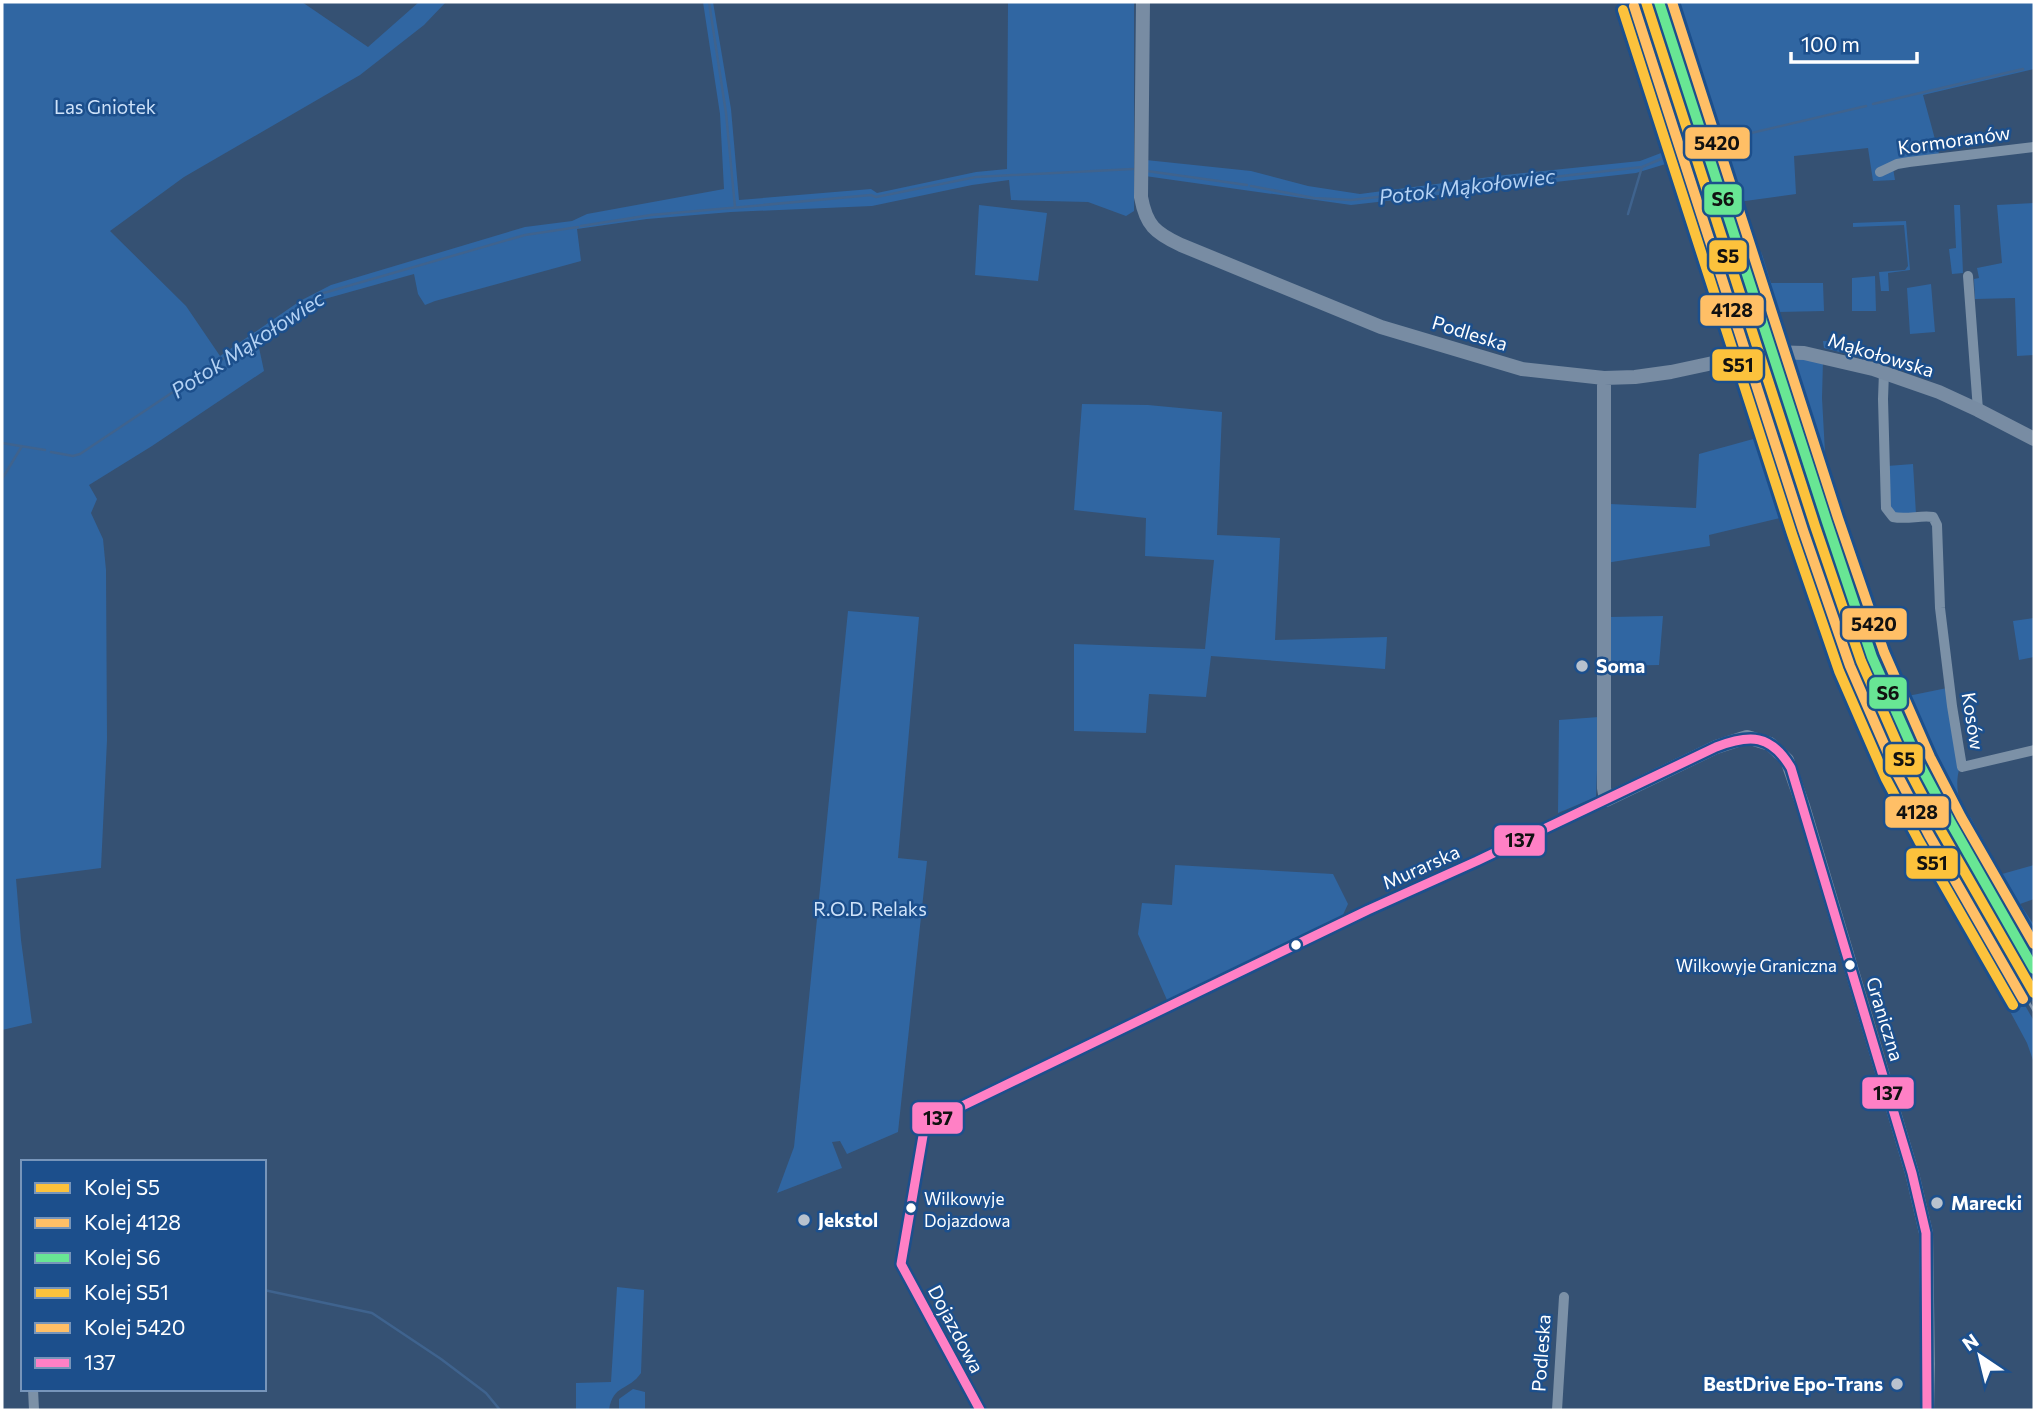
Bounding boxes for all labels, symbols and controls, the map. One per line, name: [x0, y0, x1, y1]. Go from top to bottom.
scale bar: [1791, 21, 1917, 65]
text: 100 m: [1801, 31, 1860, 56]
park label: Las Gniotek: [54, 95, 156, 118]
street label: Kormoranów: [1896, 120, 2012, 159]
line badge: 5420: [1684, 126, 1751, 160]
text: 5420: [1694, 131, 1740, 154]
water label: Potok Mąkołowiec: [1377, 162, 1557, 209]
line badge: S6: [1703, 183, 1743, 216]
text: S6: [1711, 187, 1735, 210]
line badge: S5: [1708, 239, 1748, 273]
text: S5: [1717, 244, 1739, 267]
water label: Potok Mąkołowiec: [166, 285, 329, 403]
line badge: 4128: [1699, 294, 1765, 327]
text: 4128: [1711, 298, 1753, 321]
street label: Podleska: [1430, 310, 1511, 355]
street label: Mąkołowska: [1825, 327, 1937, 382]
line badge: S51: [1711, 348, 1764, 382]
text: S51: [1722, 353, 1754, 376]
line badge: 5420: [1841, 607, 1908, 641]
text: 5420: [1851, 612, 1897, 635]
place label: Soma: [1596, 654, 1645, 677]
marker: Soma: [1574, 658, 1590, 674]
line badge: S6: [1868, 676, 1908, 710]
text: S6: [1876, 681, 1900, 704]
street label: Kosów: [1958, 690, 1989, 751]
line badge: S5: [1884, 743, 1924, 776]
text: S5: [1893, 747, 1915, 770]
line badge: 4128: [1884, 795, 1950, 829]
text: 4128: [1896, 800, 1938, 823]
line badge: 137: [1493, 824, 1546, 857]
text: 137: [1505, 828, 1535, 851]
street label: Murarska: [1379, 839, 1463, 894]
line badge: S51: [1905, 847, 1959, 880]
text: S51: [1916, 851, 1948, 874]
park label: R.O.D. Relaks: [813, 897, 927, 920]
unlabelled marker: [1289, 938, 1303, 952]
place label: Wilkowyje Graniczna: [1676, 955, 1837, 976]
marker: Wilkowyje Graniczna: [1843, 958, 1857, 972]
street label: Graniczna: [1862, 974, 1909, 1064]
line badge: 137: [1861, 1076, 1915, 1110]
text: 137: [1873, 1081, 1903, 1104]
line badge: 137: [911, 1101, 964, 1135]
text: 137: [923, 1106, 953, 1129]
legend: [21, 1160, 266, 1391]
text: Kolej S5: [84, 1174, 160, 1199]
place label: Wilkowyje Dojazdowa: [924, 1188, 1010, 1231]
place label: Marecki: [1951, 1191, 2022, 1214]
marker: Marecki: [1929, 1195, 1945, 1211]
marker: Wilkowyje Dojazdowa: [904, 1201, 918, 1215]
place label: Jekstol: [818, 1208, 878, 1231]
text: Kolej 4128: [84, 1209, 181, 1234]
marker: Jekstol: [796, 1212, 812, 1228]
text: Kolej S6: [84, 1244, 161, 1269]
text: Kolej S51: [84, 1279, 169, 1304]
street label: Dojazdowa: [924, 1281, 989, 1377]
street label: Podleska: [1526, 1313, 1555, 1393]
text: Kolej 5420: [84, 1314, 185, 1339]
north arrow: [1945, 1321, 2015, 1391]
text: N: [1958, 1328, 1982, 1355]
text: 137: [84, 1349, 116, 1374]
place label: BestDrive Epo-Trans: [1703, 1372, 1883, 1395]
marker: BestDrive Epo-Trans: [1889, 1376, 1905, 1392]

